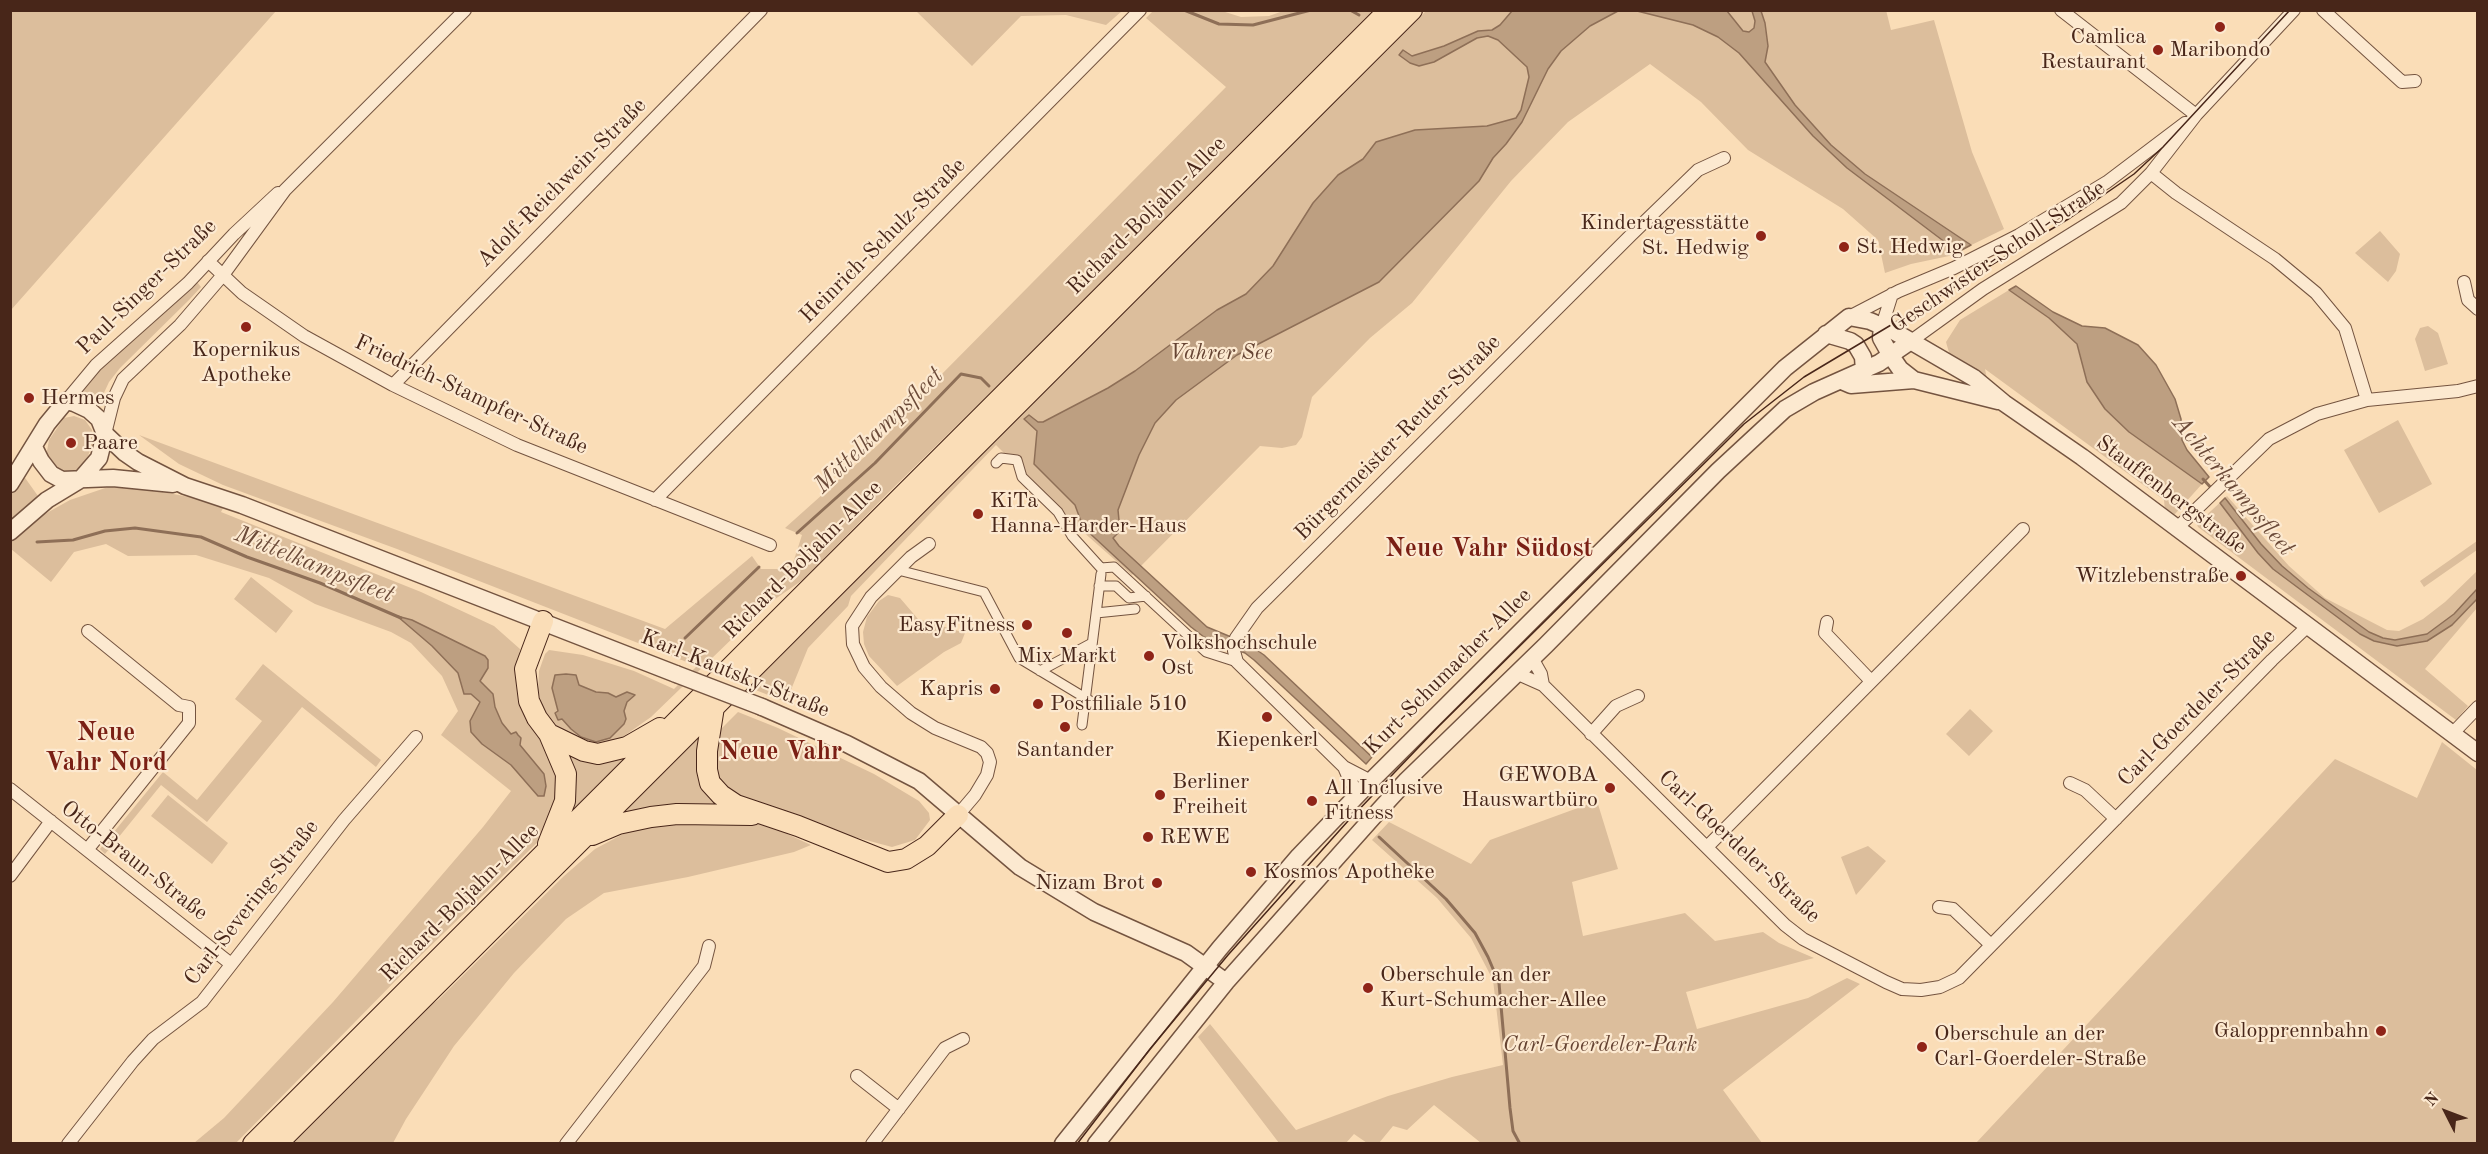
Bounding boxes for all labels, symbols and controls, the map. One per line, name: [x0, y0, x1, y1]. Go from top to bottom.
marker: Maribondo: [2213, 20, 2227, 34]
place label: Camlica Restaurant: [2041, 24, 2146, 76]
place label: Maribondo: [2170, 37, 2270, 63]
marker: Camlica Restaurant: [2151, 43, 2165, 57]
street label: Adolf-Reichwein-Straße: [472, 93, 652, 273]
street label: Richard-Boljahn-Allee: [1062, 131, 1232, 301]
street label: Heinrich-Schulz-Straße: [795, 153, 971, 329]
street label: Geschwister-Scholl-Straße: [1885, 175, 2111, 339]
place label: Kindertagesstätte St. Hedwig: [1580, 210, 1749, 262]
street label: Paul-Singer-Straße: [72, 214, 222, 360]
marker: Kindertagesstätte St. Hedwig: [1754, 229, 1768, 243]
place label: St. Hedwig: [1856, 234, 1963, 260]
marker: St. Hedwig: [1837, 240, 1851, 254]
marker: Kopernikus Apotheke: [239, 320, 253, 334]
street label: Friedrich-Stampfer-Straße: [350, 329, 592, 461]
street label: Bürgermeister-Reuter-Straße: [1289, 329, 1507, 547]
place label: Kopernikus Apotheke: [192, 337, 300, 388]
park label: Vahrer See: [1169, 340, 1273, 366]
water label: Mittelkampsfleet: [808, 362, 950, 500]
place label: Hermes: [41, 385, 115, 411]
marker: Hermes: [22, 391, 36, 405]
water label: Achterkampsfleet: [2166, 410, 2300, 562]
place label: Paare: [83, 430, 138, 456]
street label: Stauffenbergstraße: [2091, 430, 2251, 560]
marker: Paare: [64, 436, 78, 450]
street label: Richard-Boljahn-Allee: [718, 475, 888, 645]
place label: KiTa Hanna-Harder-Haus: [990, 488, 1186, 540]
marker: KiTa Hanna-Harder-Haus: [971, 507, 985, 521]
water label: Mittelkampsfleet: [230, 520, 398, 610]
district label: Neue Vahr Südost: [1385, 533, 1593, 565]
place label: Witzlebenstraße: [2075, 563, 2229, 589]
marker: Witzlebenstraße: [2234, 569, 2248, 583]
street label: Kurt-Schumacher-Allee: [1359, 583, 1537, 761]
place label: EasyFitness: [898, 612, 1015, 638]
marker: EasyFitness: [1020, 618, 1034, 632]
street label: Karl-Kautsky-Straße: [637, 624, 833, 724]
street label: Carl-Goerdeler-Straße: [2113, 624, 2281, 792]
marker: Mix Markt: [1060, 626, 1074, 640]
place label: Volkshochschule Ost: [1161, 630, 1317, 682]
place label: Mix Markt: [1017, 643, 1117, 669]
marker: Volkshochschule Ost: [1142, 649, 1156, 663]
place label: Kapris: [920, 676, 983, 702]
marker: Kapris: [988, 682, 1002, 696]
place label: Postfiliale 510: [1050, 691, 1187, 717]
marker: Postfiliale 510: [1031, 697, 1045, 711]
marker: Kiepenkerl: [1260, 710, 1274, 724]
district label: Neue Vahr Nord: [45, 717, 167, 778]
marker: Santander: [1058, 720, 1072, 734]
place label: Kiepenkerl: [1216, 727, 1318, 753]
district label: Neue Vahr: [720, 736, 842, 768]
place label: Santander: [1016, 737, 1114, 763]
place label: GEWOBA Hauswartbüro: [1462, 762, 1598, 813]
street label: Carl-Goerdeler-Straße: [1652, 765, 1826, 929]
place label: Berliner Freiheit: [1172, 769, 1249, 820]
place label: All Inclusive Fitness: [1324, 775, 1443, 826]
marker: GEWOBA Hauswartbüro: [1603, 781, 1617, 795]
marker: Berliner Freiheit: [1153, 788, 1167, 802]
marker: All Inclusive Fitness: [1305, 794, 1319, 808]
street label: Otto-Braun-Straße: [55, 795, 213, 927]
street label: Carl-Severing-Straße: [179, 815, 325, 991]
street label: Richard-Boljahn-Allee: [375, 818, 545, 988]
place label: REWE: [1160, 824, 1230, 850]
marker: REWE: [1141, 830, 1155, 844]
place label: Kosmos Apotheke: [1263, 859, 1435, 885]
marker: Kosmos Apotheke: [1244, 865, 1258, 879]
place label: Nizam Brot: [1035, 870, 1145, 896]
marker: Nizam Brot: [1150, 876, 1164, 890]
place label: Oberschule an der Kurt-Schumacher-Allee: [1380, 962, 1606, 1014]
marker: Oberschule an der Kurt-Schumacher-Allee: [1361, 981, 1375, 995]
place label: Galopprennbahn: [2214, 1018, 2369, 1044]
place label: Oberschule an der Carl-Goerdeler-Straße: [1934, 1021, 2146, 1072]
marker: Galopprennbahn: [2374, 1024, 2388, 1038]
park label: Carl-Goerdeler-Park: [1503, 1032, 1697, 1058]
marker: Oberschule an der Carl-Goerdeler-Straße: [1915, 1040, 1929, 1054]
north arrow: [2416, 1082, 2476, 1142]
text: N: [2423, 1090, 2443, 1110]

